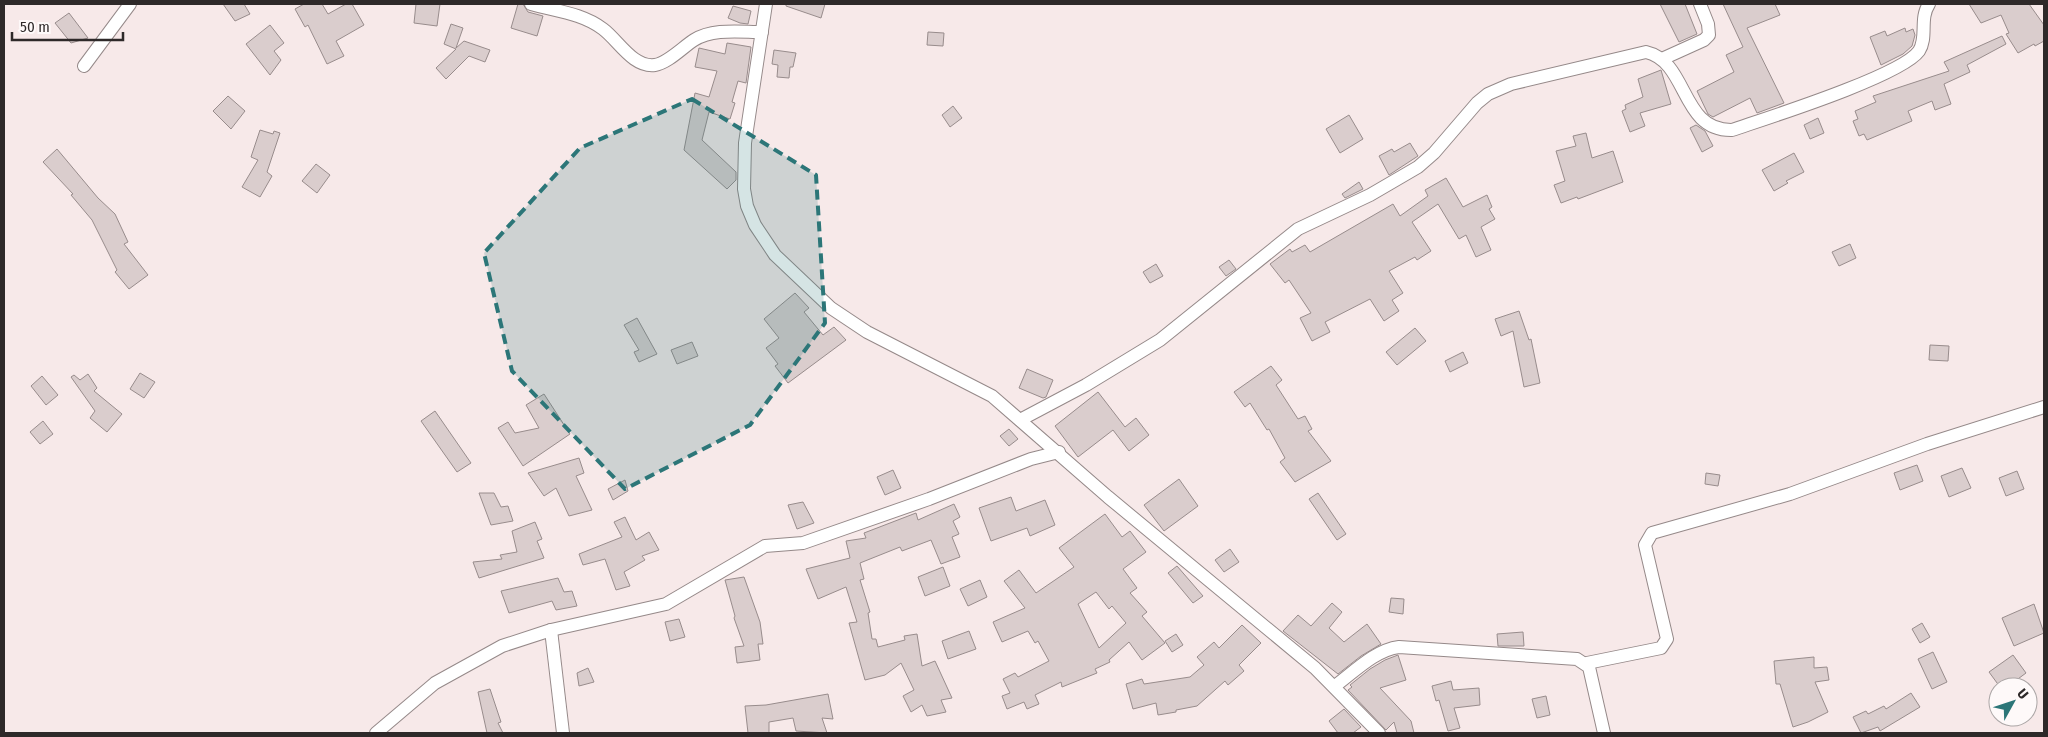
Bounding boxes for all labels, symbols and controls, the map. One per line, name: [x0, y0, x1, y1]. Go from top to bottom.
scale bar: [12, 10, 124, 42]
text: 50 m: [20, 18, 50, 36]
north arrow: [1988, 677, 2038, 727]
text: U: [2013, 685, 2032, 703]

